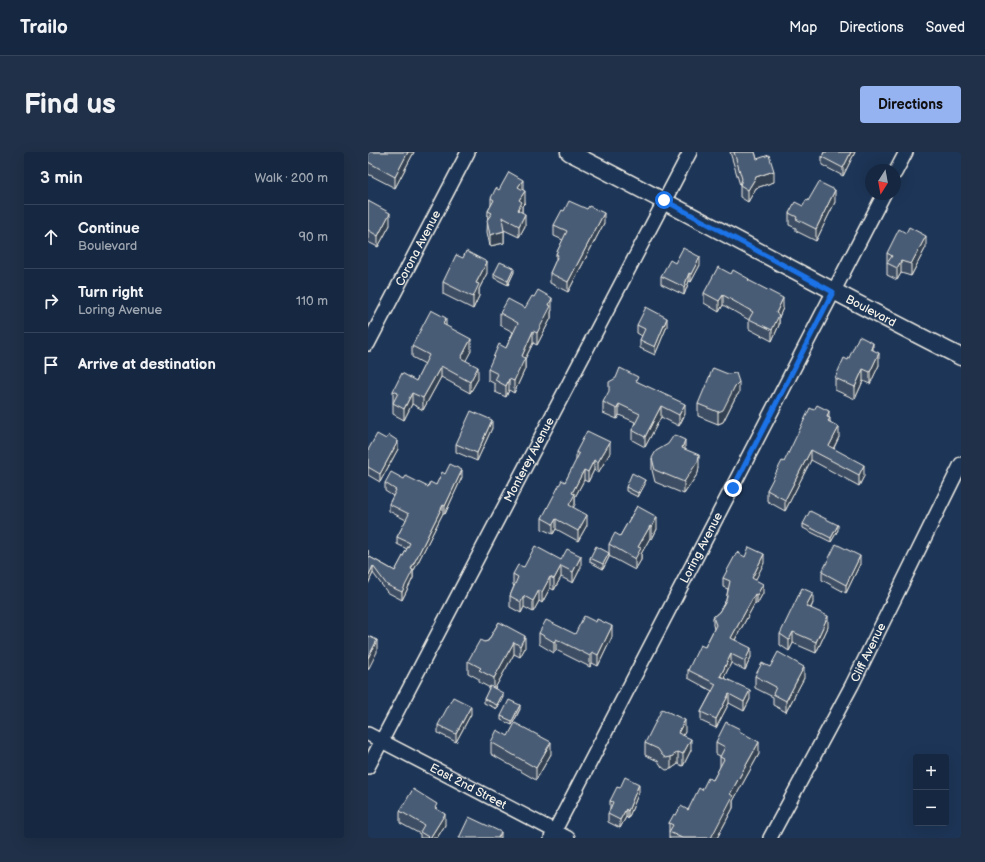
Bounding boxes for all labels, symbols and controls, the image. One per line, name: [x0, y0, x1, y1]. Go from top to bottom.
text: Trailo: [20, 16, 68, 39]
text: Map: [789, 19, 817, 36]
text: Directions: [839, 19, 904, 36]
text: Saved: [926, 19, 965, 36]
button: Directions: [860, 86, 961, 123]
text: Find us: [24, 88, 116, 121]
north arrow: [865, 164, 901, 200]
text: 3 min: [40, 168, 83, 188]
text: Walk · 200 m: [255, 170, 328, 186]
route start: [655, 191, 673, 209]
street label: Corona Avenue: [392, 208, 444, 289]
text: Continue: [78, 219, 140, 238]
icon: ahead: [40, 226, 62, 248]
text: 90 m: [299, 229, 328, 245]
text: Boulevard: [78, 238, 137, 254]
text: Turn right: [78, 283, 143, 302]
icon: right: [40, 290, 62, 312]
street label: Boulevard: [843, 292, 898, 330]
text: 110 m: [296, 293, 328, 309]
text: Loring Avenue: [78, 302, 162, 318]
icon: arrive: [40, 354, 62, 376]
text: Arrive at destination: [78, 355, 216, 374]
street label: Monterey Avenue: [501, 415, 558, 505]
route end: [724, 479, 742, 497]
street label: Loring Avenue: [677, 510, 726, 586]
street label: Cliff Avenue: [848, 620, 889, 685]
map controls: [913, 754, 949, 826]
button: +: [913, 754, 949, 790]
street label: East 2nd Street: [427, 760, 509, 813]
button: −: [913, 790, 949, 826]

